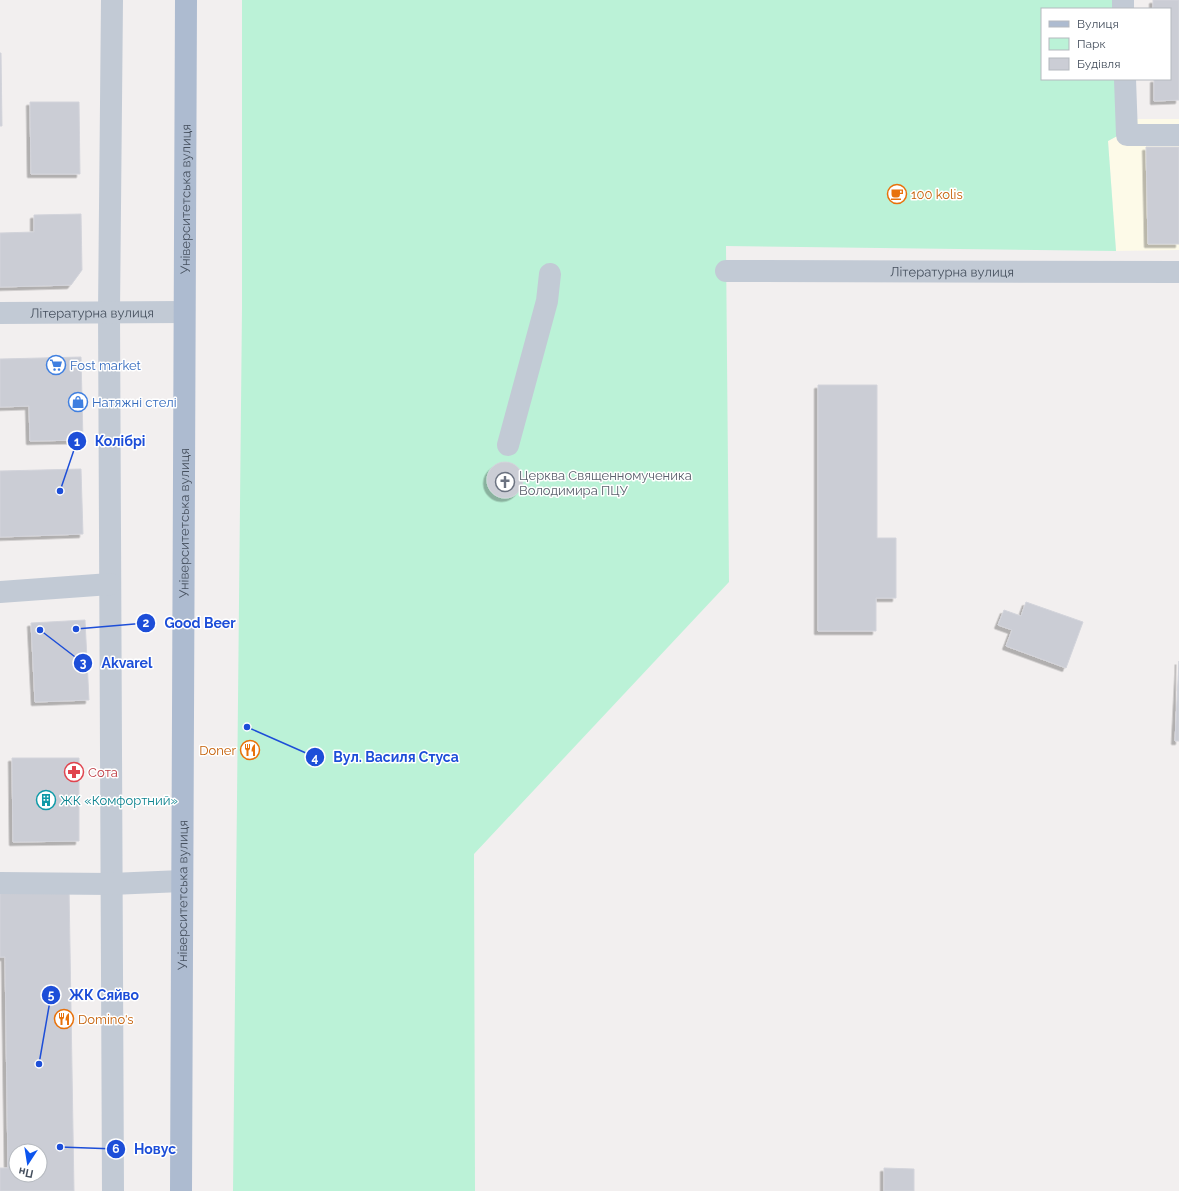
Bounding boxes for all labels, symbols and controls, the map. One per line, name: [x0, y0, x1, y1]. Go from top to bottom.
legend: [1041, 8, 1171, 80]
text: Вулиця: [1077, 17, 1119, 31]
text: Парк: [1077, 37, 1106, 51]
text: Будівля: [1077, 57, 1120, 71]
street label: Університетська вулиця: [178, 124, 193, 274]
cafe icon: 100 kolis: [886, 183, 908, 205]
place label: 100 kolis: [911, 187, 963, 202]
street label: Літературна вулиця: [890, 264, 1014, 280]
street label: Літературна вулиця: [30, 305, 154, 321]
supermarket icon: Fost market: [45, 354, 67, 376]
place label: Fost market: [70, 358, 142, 373]
shop icon: Натяжні стелі: [67, 391, 89, 413]
place label: Натяжні стелі: [92, 395, 177, 410]
callout: Колібрі: [67, 428, 153, 454]
text: Колібрі: [95, 433, 145, 449]
text: 1: [74, 435, 80, 449]
street label: Університетська вулиця: [176, 448, 192, 598]
place label: Церква Священномученика Володимира ПЦУ: [519, 468, 692, 498]
church icon: Церква Священномученика Володимира ПЦУ: [494, 471, 516, 493]
callout: Good Beer: [136, 610, 243, 636]
text: Good Beer: [164, 615, 236, 631]
text: 2: [143, 616, 150, 630]
callout: Akvarel: [73, 650, 160, 676]
text: Akvarel: [102, 655, 153, 671]
text: 3: [80, 656, 87, 670]
restaurant icon: Doner: [239, 739, 261, 761]
place label: Doner: [199, 743, 236, 758]
callout: Вул. Василя Стуса: [305, 744, 467, 770]
text: Вул. Василя Стуса: [333, 749, 459, 765]
text: 4: [312, 751, 319, 765]
pharmacy icon: Сота: [63, 761, 85, 783]
place label: Сота: [88, 765, 118, 780]
building icon: ЖК «Комфортний»: [35, 789, 57, 811]
place label: ЖК «Комфортний»: [60, 793, 178, 808]
street label: Університетська вулиця: [175, 820, 191, 970]
callout: ЖК Сяйво: [41, 982, 147, 1008]
text: ЖК Сяйво: [69, 987, 140, 1003]
text: 5: [48, 988, 55, 1002]
restaurant icon: Domino's: [53, 1008, 75, 1030]
place label: Domino's: [78, 1012, 134, 1027]
callout: Новус: [106, 1136, 184, 1162]
text: Новус: [134, 1141, 176, 1157]
text: 6: [112, 1142, 120, 1156]
north arrow: [8, 1143, 48, 1183]
text: Пн: [18, 1164, 35, 1180]

